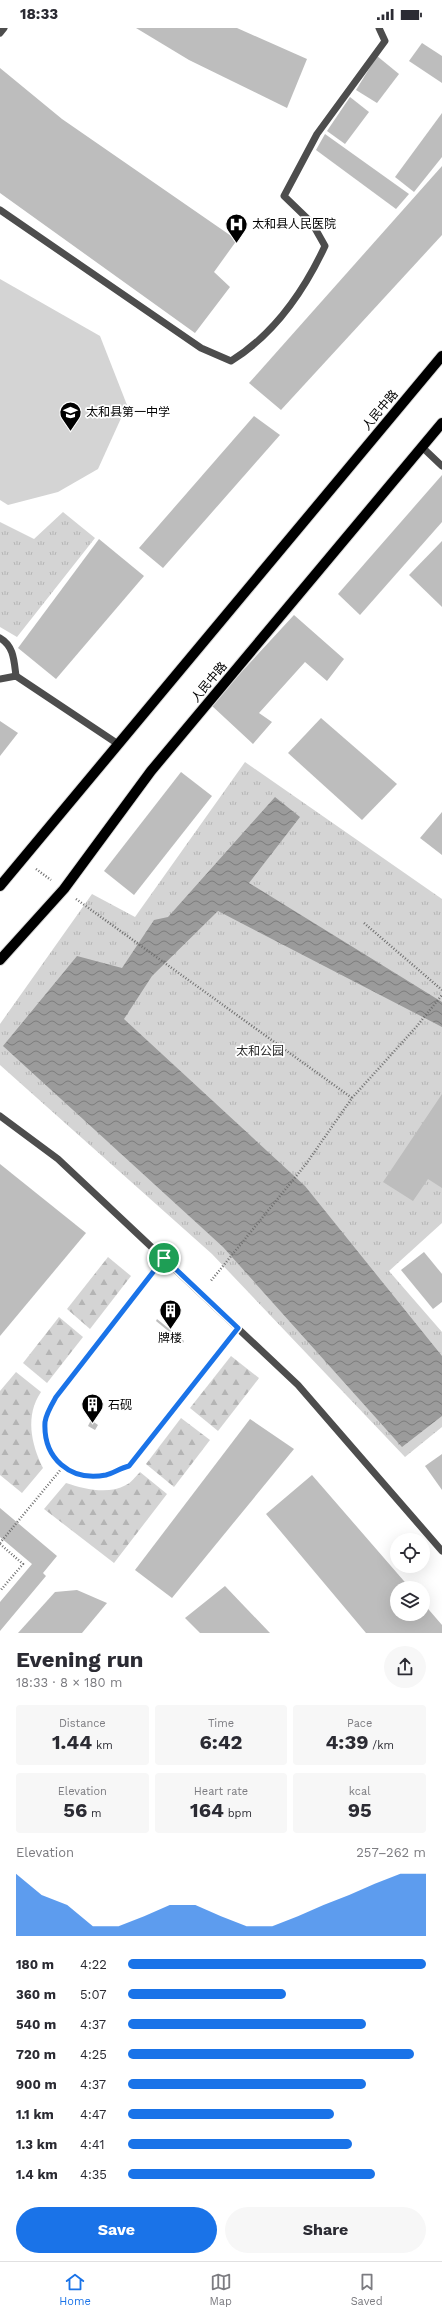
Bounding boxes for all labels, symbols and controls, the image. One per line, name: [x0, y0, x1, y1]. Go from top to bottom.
text: 18:33: [20, 5, 58, 23]
hospital icon: 太和县人民医院: [224, 211, 250, 244]
place label: 太和县人民医院: [252, 217, 336, 231]
street label: 人民中路: [359, 387, 401, 433]
school or university icon: 太和县第一中学: [58, 399, 84, 432]
place label: 太和县第一中学: [86, 405, 170, 419]
street label: 人民中路: [188, 659, 230, 705]
park label: 太和公园: [236, 1044, 284, 1058]
pin: [147, 1241, 181, 1275]
icon: arrive: [153, 1247, 175, 1269]
building icon: 牌楼: [157, 1298, 183, 1331]
place label: 牌楼: [158, 1331, 182, 1345]
building icon: 石砚: [80, 1392, 106, 1425]
place label: 石砚: [108, 1398, 132, 1412]
map controls: [390, 1533, 430, 1621]
button: locate: [390, 1533, 430, 1573]
button: layers: [390, 1581, 430, 1621]
button: share: [384, 1646, 426, 1688]
text: Evening run: [16, 1647, 144, 1672]
text: 18:33 · 8 × 180 m: [16, 1675, 122, 1690]
text: Distance: [59, 1717, 106, 1730]
text: Time: [208, 1717, 234, 1730]
text: Pace: [347, 1717, 372, 1730]
text: 1.44: [52, 1730, 92, 1754]
text: 6:42: [200, 1730, 242, 1754]
text: 4:39: [325, 1730, 369, 1754]
text: km: [92, 1739, 113, 1752]
text: /km: [369, 1739, 394, 1752]
text: Elevation: [58, 1785, 107, 1798]
text: Heart rate: [194, 1785, 248, 1798]
text: kcal: [349, 1785, 371, 1798]
text: 56: [63, 1798, 87, 1822]
text: 164: [190, 1798, 224, 1822]
text: 95: [348, 1798, 372, 1822]
text: m: [87, 1807, 101, 1820]
text: bpm: [224, 1807, 252, 1820]
text: Elevation: [16, 1845, 74, 1860]
text: 257–262 m: [356, 1845, 426, 1860]
text: 180 m: [16, 1957, 54, 1972]
text: 4:22: [80, 1957, 107, 1972]
text: 360 m: [16, 1987, 56, 2002]
text: 5:07: [80, 1987, 107, 2002]
text: 540 m: [16, 2017, 56, 2032]
text: 4:37: [80, 2017, 106, 2032]
text: 720 m: [16, 2047, 56, 2062]
text: 4:25: [80, 2047, 107, 2062]
text: 900 m: [16, 2077, 57, 2092]
text: 4:37: [80, 2077, 106, 2092]
text: 1.1 km: [16, 2107, 54, 2122]
text: 4:47: [80, 2107, 106, 2122]
text: 1.3 km: [16, 2137, 57, 2152]
text: 4:41: [80, 2137, 105, 2152]
text: 1.4 km: [16, 2167, 58, 2182]
text: 4:35: [80, 2167, 107, 2182]
button: Save: [16, 2207, 217, 2253]
button: Share: [225, 2207, 426, 2253]
tab: Home: [59, 2271, 91, 2308]
tab: Map: [210, 2271, 232, 2308]
tab: Saved: [351, 2271, 383, 2308]

